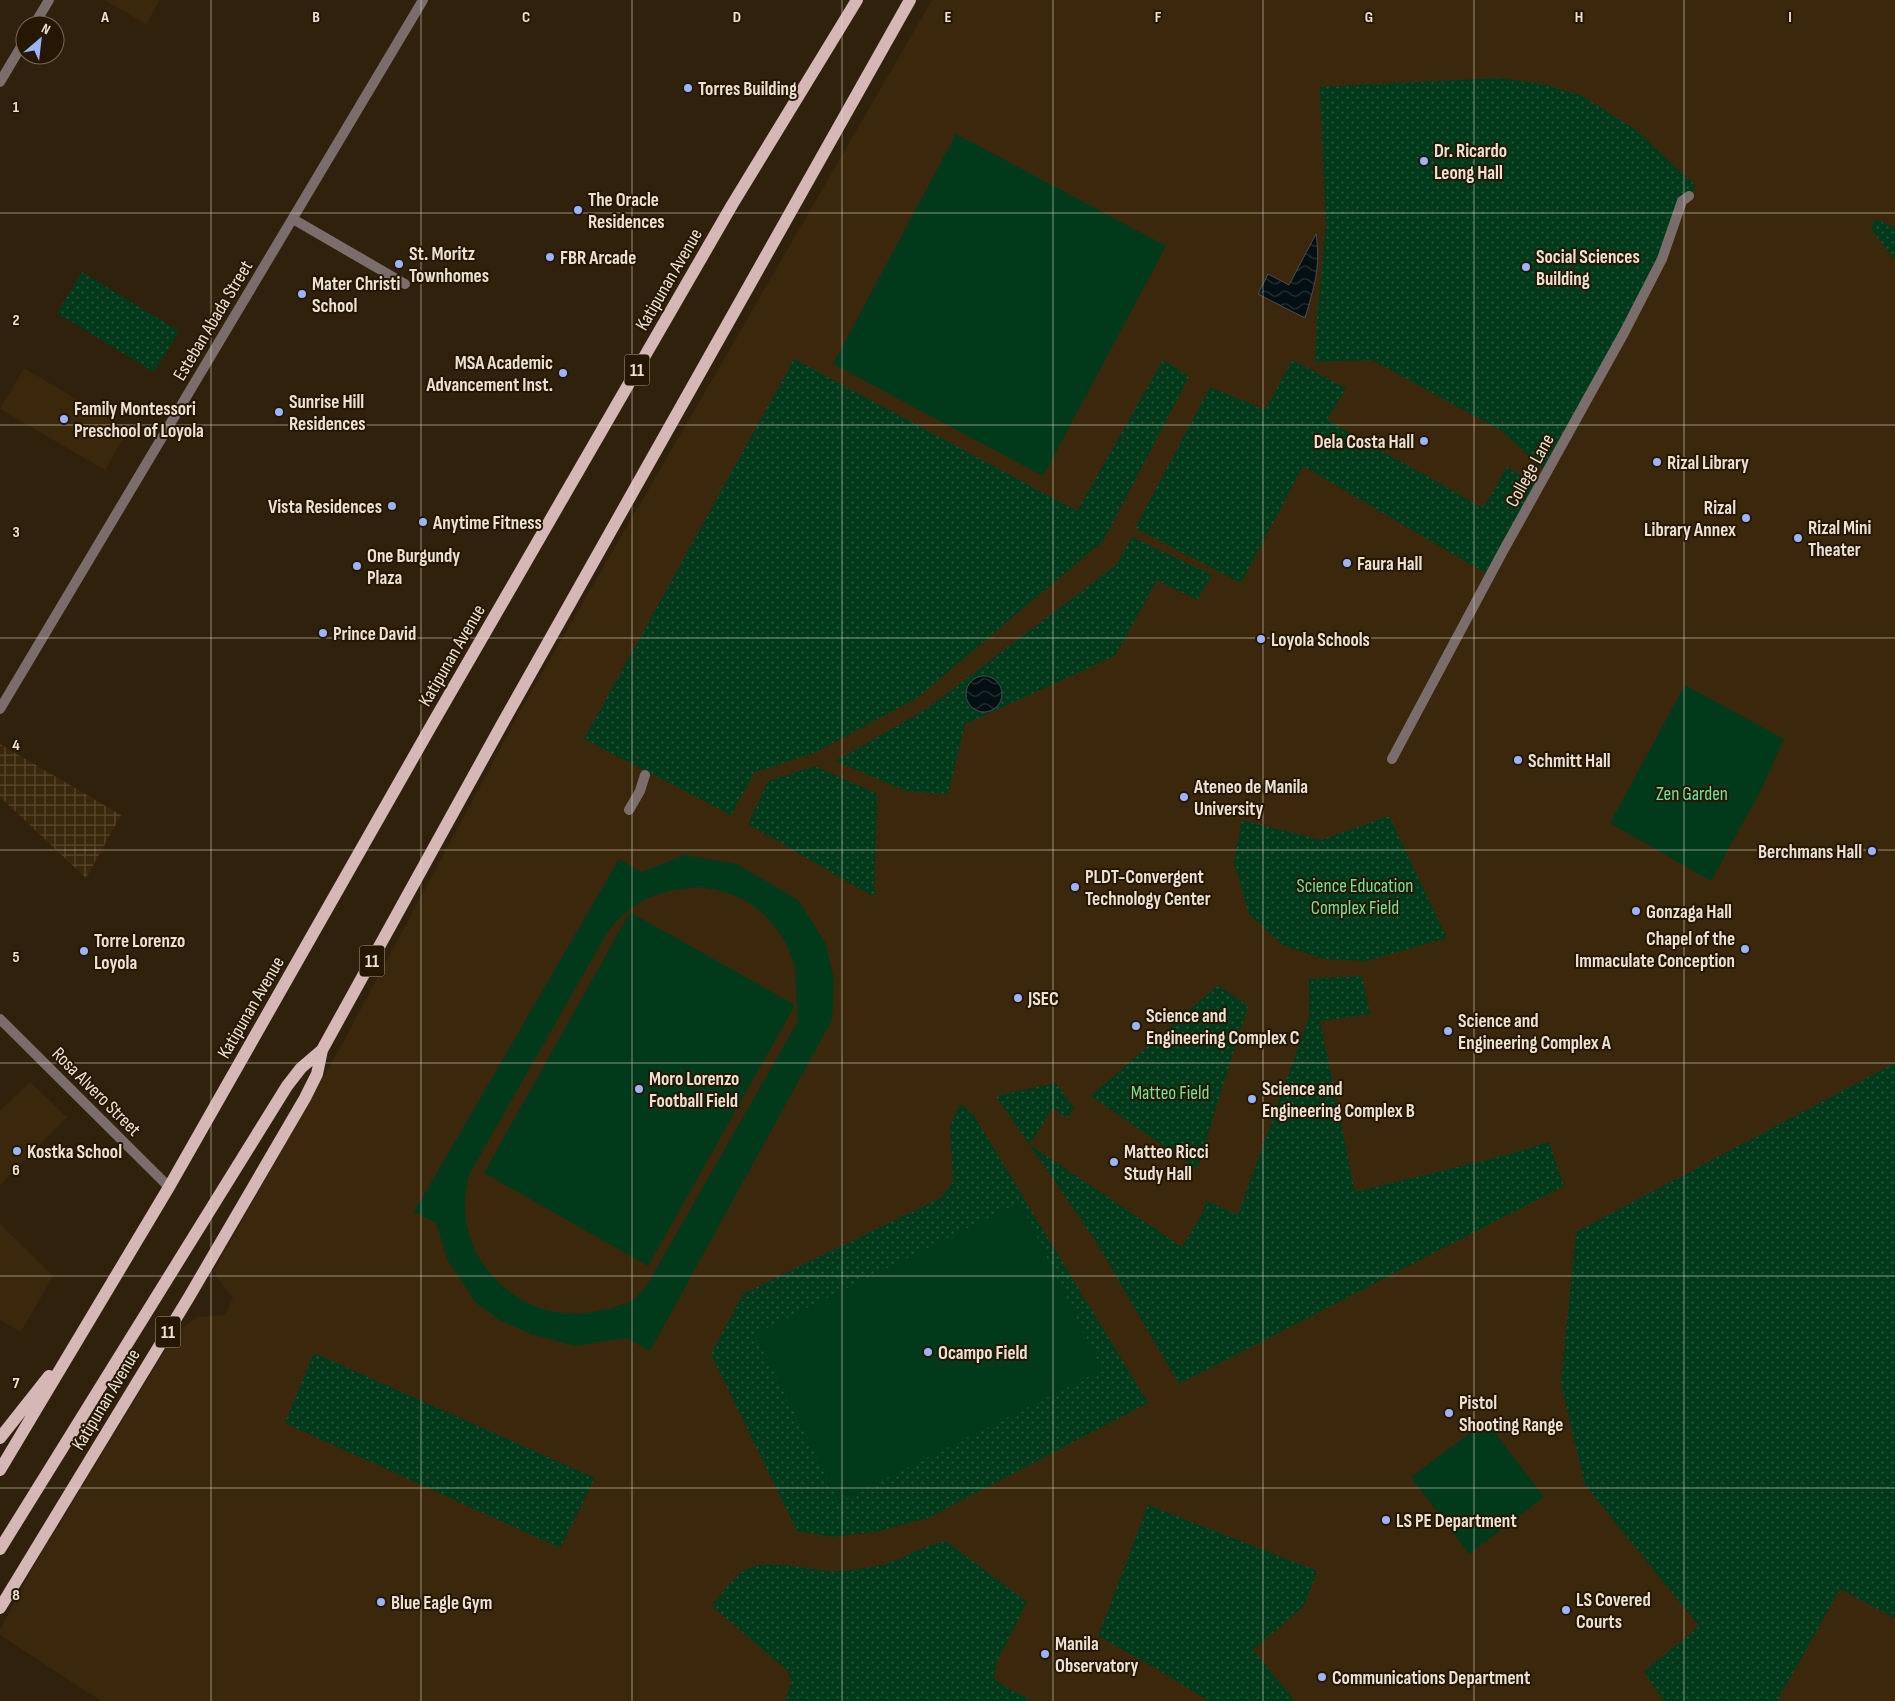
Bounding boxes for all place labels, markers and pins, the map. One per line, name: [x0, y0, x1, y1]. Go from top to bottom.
place label: Torres Building: [698, 78, 797, 101]
marker: Torres Building: [682, 82, 694, 94]
place label: Dr. Ricardo Leong Hall: [1434, 140, 1507, 185]
marker: Dr. Ricardo Leong Hall: [1418, 155, 1430, 167]
place label: The Oracle Residences: [588, 189, 665, 234]
marker: The Oracle Residences: [572, 204, 584, 216]
place label: St. Moritz Townhomes: [409, 243, 489, 288]
place label: Social Sciences Building: [1536, 246, 1640, 291]
place label: FBR Arcade: [560, 247, 636, 270]
marker: FBR Arcade: [544, 251, 556, 263]
marker: St. Moritz Townhomes: [393, 258, 405, 270]
marker: Social Sciences Building: [1520, 261, 1532, 273]
place label: Mater Christi School: [312, 273, 400, 318]
marker: Mater Christi School: [296, 288, 308, 300]
place label: MSA Academic Advancement Inst.: [426, 352, 553, 397]
marker: MSA Academic Advancement Inst.: [557, 367, 569, 379]
place label: Sunrise Hill Residences: [289, 391, 366, 436]
place label: Family Montessori Preschool of Loyola: [74, 398, 204, 443]
marker: Sunrise Hill Residences: [273, 406, 285, 418]
marker: Family Montessori Preschool of Loyola: [58, 413, 70, 425]
place label: Dela Costa Hall: [1314, 431, 1414, 454]
marker: Dela Costa Hall: [1418, 435, 1430, 447]
place label: Rizal Library: [1667, 452, 1749, 475]
marker: Rizal Library: [1651, 456, 1663, 468]
place label: Vista Residences: [268, 496, 382, 519]
place label: Rizal Library Annex: [1644, 497, 1736, 542]
marker: Vista Residences: [386, 500, 398, 512]
place label: Anytime Fitness: [432, 512, 542, 535]
marker: Rizal Library Annex: [1740, 512, 1752, 524]
marker: Anytime Fitness: [417, 516, 429, 528]
place label: Rizal Mini Theater: [1808, 517, 1871, 562]
marker: Rizal Mini Theater: [1792, 532, 1804, 544]
place label: One Burgundy Plaza: [367, 545, 460, 590]
place label: Faura Hall: [1357, 553, 1422, 576]
marker: Faura Hall: [1341, 557, 1353, 569]
marker: One Burgundy Plaza: [351, 560, 363, 572]
place label: Prince David: [333, 623, 416, 646]
marker: Prince David: [317, 627, 329, 639]
place label: Loyola Schools: [1271, 629, 1370, 652]
marker: Loyola Schools: [1255, 633, 1267, 645]
place label: Schmitt Hall: [1528, 750, 1611, 773]
marker: Schmitt Hall: [1512, 754, 1524, 766]
place label: Ateneo de Manila University: [1193, 776, 1308, 821]
marker: Ateneo de Manila University: [1178, 791, 1190, 803]
place label: Berchmans Hall: [1758, 841, 1862, 864]
marker: Berchmans Hall: [1866, 845, 1878, 857]
place label: PLDT-Convergent Technology Center: [1085, 866, 1211, 911]
marker: PLDT-Convergent Technology Center: [1069, 881, 1081, 893]
place label: Gonzaga Hall: [1646, 901, 1732, 924]
marker: Gonzaga Hall: [1630, 905, 1642, 917]
place label: Chapel of the Immaculate Conception: [1575, 928, 1735, 973]
place label: Torre Lorenzo Loyola: [94, 930, 185, 975]
marker: Chapel of the Immaculate Conception: [1739, 943, 1751, 955]
marker: Torre Lorenzo Loyola: [78, 945, 90, 957]
place label: JSEC: [1027, 988, 1059, 1011]
marker: JSEC: [1012, 992, 1024, 1004]
place label: Science and Engineering Complex C: [1146, 1005, 1300, 1050]
place label: Science and Engineering Complex A: [1458, 1010, 1612, 1055]
marker: Science and Engineering Complex C: [1130, 1020, 1142, 1032]
marker: Science and Engineering Complex A: [1442, 1025, 1454, 1037]
place label: Moro Lorenzo Football Field: [649, 1068, 739, 1113]
place label: Science and Engineering Complex B: [1262, 1078, 1415, 1123]
marker: Moro Lorenzo Football Field: [633, 1083, 645, 1095]
marker: Science and Engineering Complex B: [1246, 1093, 1258, 1105]
place label: Kostka School: [27, 1141, 122, 1164]
place label: Matteo Ricci Study Hall: [1124, 1141, 1209, 1186]
marker: Kostka School: [11, 1145, 23, 1157]
marker: Matteo Ricci Study Hall: [1108, 1156, 1120, 1168]
place label: Ocampo Field: [938, 1342, 1028, 1365]
marker: Ocampo Field: [922, 1346, 934, 1358]
place label: Pistol Shooting Range: [1459, 1392, 1563, 1437]
marker: Pistol Shooting Range: [1443, 1407, 1455, 1419]
place label: LS PE Department: [1396, 1510, 1517, 1533]
marker: LS PE Department: [1380, 1514, 1392, 1526]
place label: LS Covered Courts: [1576, 1589, 1651, 1634]
place label: Blue Eagle Gym: [391, 1592, 492, 1615]
marker: Blue Eagle Gym: [375, 1596, 387, 1608]
marker: LS Covered Courts: [1560, 1604, 1572, 1616]
place label: Manila Observatory: [1055, 1633, 1139, 1678]
marker: Manila Observatory: [1039, 1648, 1051, 1660]
place label: Communications Department: [1332, 1667, 1530, 1690]
marker: Communications Department: [1316, 1671, 1328, 1683]

